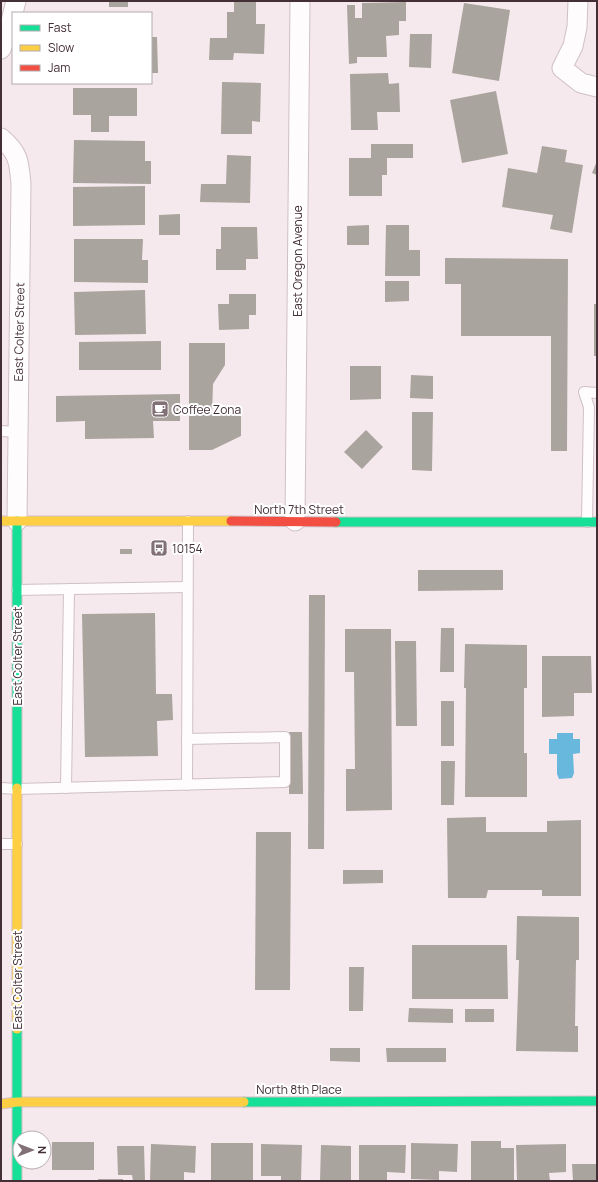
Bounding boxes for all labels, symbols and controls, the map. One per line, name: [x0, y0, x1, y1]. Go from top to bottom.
legend: [12, 12, 152, 84]
text: Fast: [48, 19, 72, 36]
text: Slow: [48, 39, 74, 56]
text: Jam: [48, 59, 70, 76]
street label: East Oregon Avenue: [289, 205, 306, 317]
street label: East Colter Street: [10, 282, 28, 382]
cafe icon: Coffee Zona: [150, 399, 170, 419]
place label: Coffee Zona: [173, 401, 241, 418]
street label: North 7th Street: [254, 501, 344, 518]
bus stop icon: 10154: [149, 538, 169, 558]
place label: 10154: [172, 540, 203, 557]
street label: East Colter Street: [9, 606, 26, 706]
street label: East Colter Street: [9, 930, 26, 1030]
street label: North 8th Place: [256, 1081, 342, 1098]
north arrow: [12, 1130, 52, 1170]
text: N: [35, 1146, 50, 1154]

